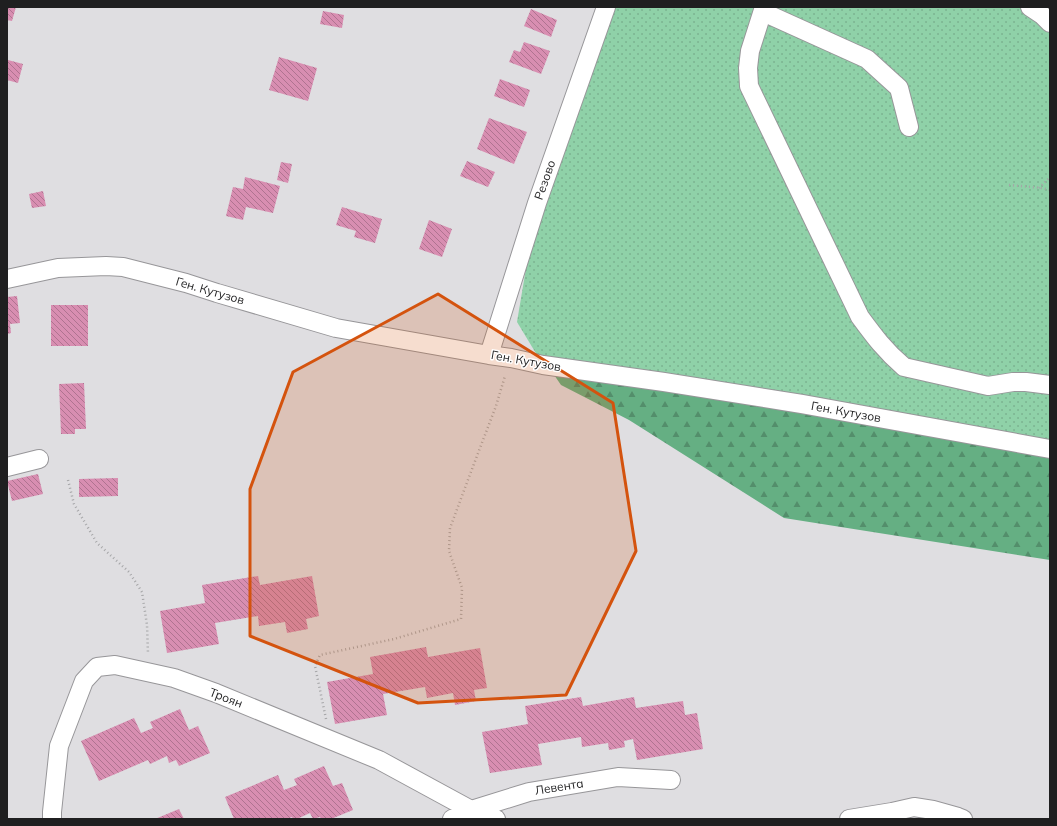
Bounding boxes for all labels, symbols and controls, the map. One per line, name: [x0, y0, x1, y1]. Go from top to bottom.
street label: Резово: [531, 158, 558, 202]
street label: Ген. Кутузов: [174, 274, 247, 308]
street label: Ген. Кутузов: [490, 347, 563, 374]
street label: Ген. Кутузов: [810, 398, 883, 425]
street label: Троян: [207, 684, 245, 711]
street label: Левента: [534, 775, 584, 798]

